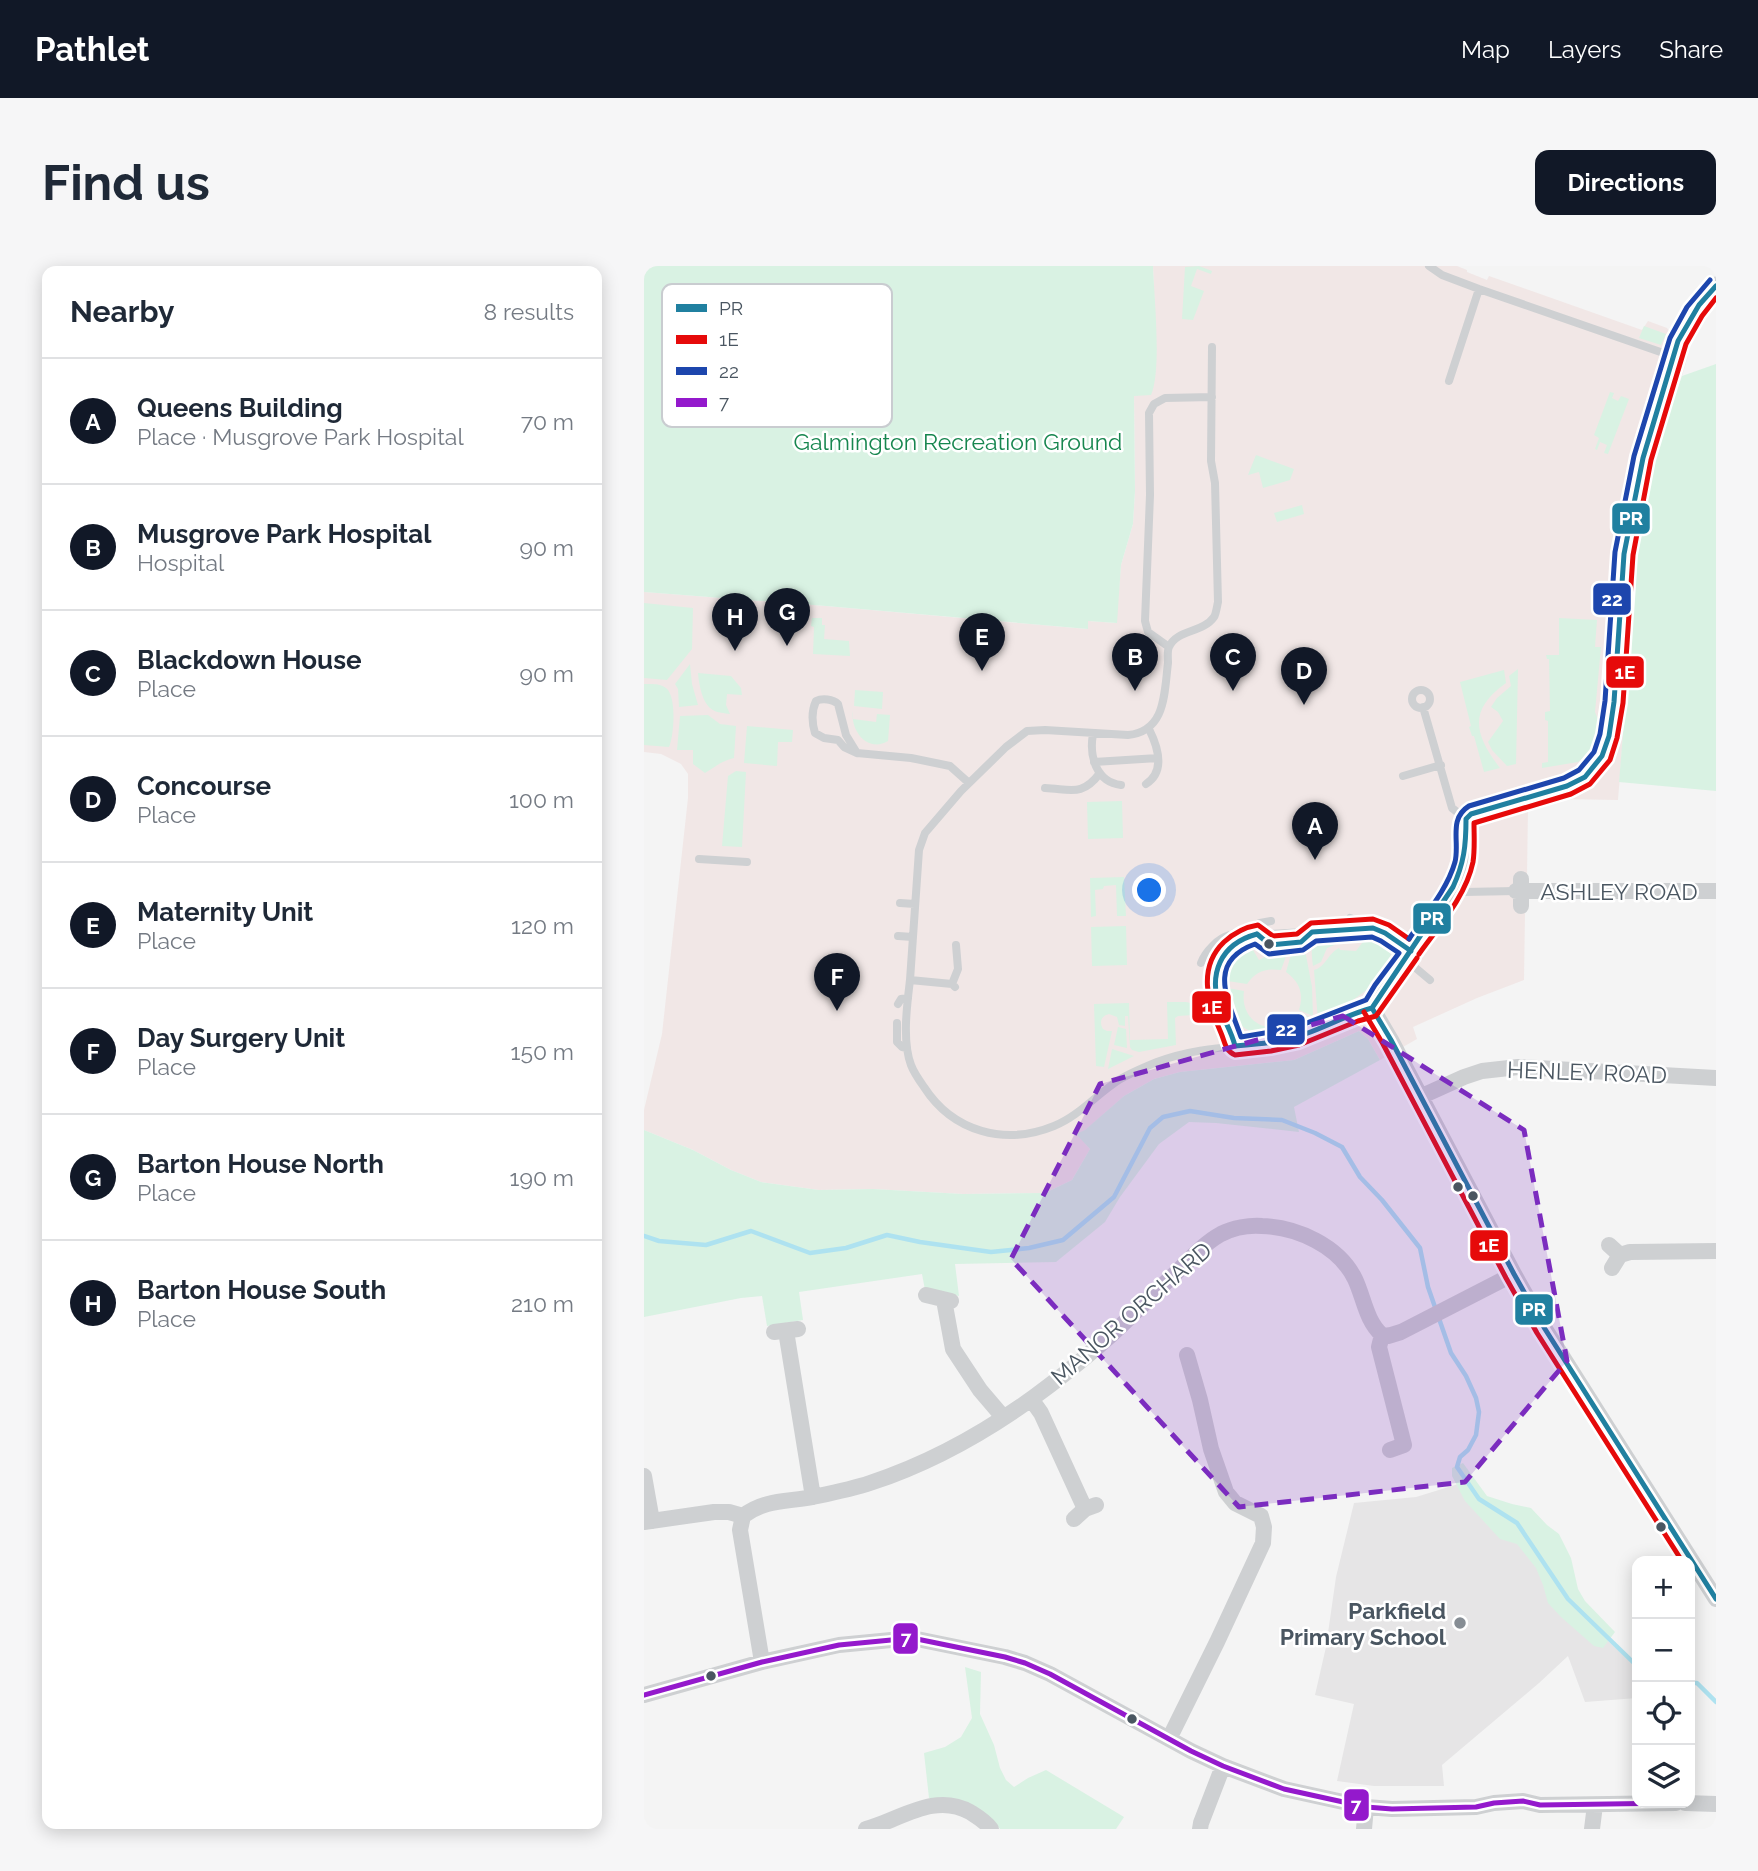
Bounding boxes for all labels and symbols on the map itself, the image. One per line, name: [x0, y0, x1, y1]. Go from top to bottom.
legend: [662, 284, 892, 427]
text: PR: [719, 297, 743, 319]
text: 1E: [719, 328, 739, 350]
text: 22: [719, 360, 739, 382]
text: 7: [719, 391, 729, 413]
park label: Galmington Recreation Ground: [794, 428, 1122, 455]
line badge: PR: [1611, 502, 1651, 535]
text: PR: [1619, 507, 1644, 529]
line badge: 22: [1592, 582, 1632, 616]
pin: G: [764, 588, 810, 646]
text: 22: [1601, 588, 1623, 610]
pin: H: [712, 593, 758, 651]
pin: E: [959, 613, 1005, 671]
pin: B: [1112, 633, 1158, 691]
pin: C: [1210, 633, 1256, 691]
pin: D: [1281, 647, 1327, 705]
line badge: 1E: [1605, 655, 1645, 689]
text: 1E: [1615, 661, 1635, 683]
pin: A: [1292, 802, 1338, 860]
your location: [1132, 873, 1166, 907]
street label: ASHLEY ROAD: [1540, 878, 1698, 905]
line badge: PR: [1412, 902, 1452, 935]
text: PR: [1420, 907, 1445, 929]
unlabelled marker: [1262, 937, 1276, 951]
pin: F: [814, 953, 860, 1011]
line badge: 1E: [1191, 990, 1232, 1024]
text: 1E: [1202, 996, 1222, 1018]
line badge: 22: [1266, 1013, 1306, 1046]
text: 22: [1275, 1018, 1297, 1040]
street label: HENLEY ROAD: [1507, 1056, 1667, 1088]
unlabelled marker: [1451, 1180, 1465, 1194]
unlabelled marker: [1466, 1189, 1480, 1203]
line badge: 1E: [1469, 1229, 1509, 1262]
text: 1E: [1479, 1234, 1499, 1256]
street label: MANOR ORCHARD: [1045, 1236, 1217, 1390]
line badge: PR: [1514, 1293, 1554, 1326]
text: PR: [1522, 1298, 1547, 1320]
unlabelled marker: [1654, 1520, 1668, 1534]
place label: Parkfield Primary School: [1280, 1597, 1447, 1650]
marker: Parkfield Primary School: [1452, 1615, 1468, 1631]
line badge: 7: [892, 1622, 919, 1655]
text: 7: [901, 1627, 912, 1649]
unlabelled marker: [704, 1669, 718, 1683]
unlabelled marker: [1125, 1712, 1139, 1726]
line badge: 7: [1343, 1788, 1370, 1822]
text: 7: [1351, 1794, 1362, 1816]

